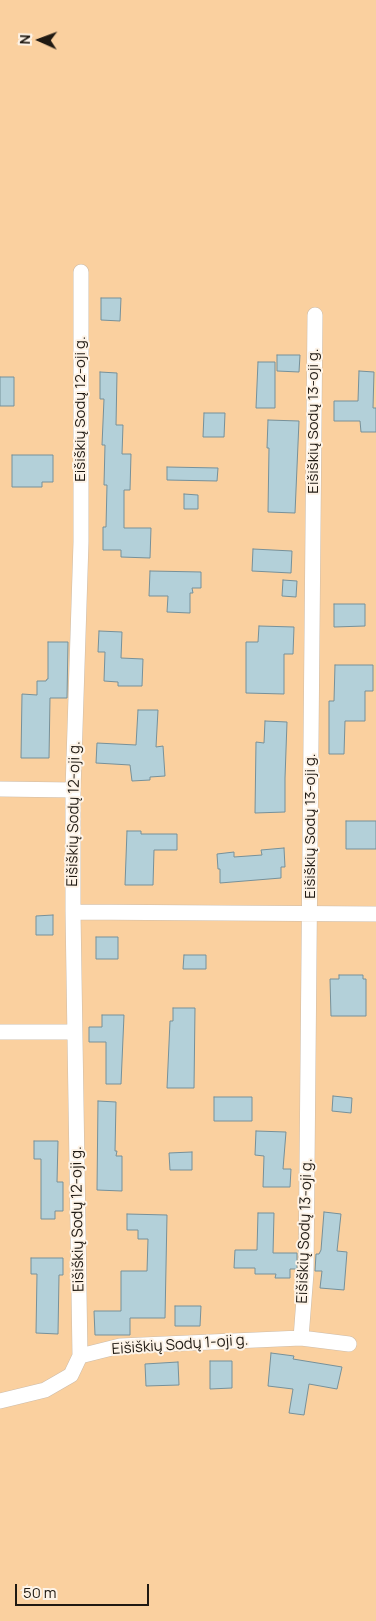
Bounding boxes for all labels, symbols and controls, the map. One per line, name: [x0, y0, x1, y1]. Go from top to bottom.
north arrow: [15, 15, 65, 65]
text: N: [15, 34, 34, 45]
street label: Eišiškių Sodų 12-oji g.: [72, 336, 90, 482]
street label: Eišiškių Sodų 13-oji g.: [305, 348, 323, 494]
street label: Eišiškių Sodų 12-oji g.: [64, 741, 84, 887]
street label: Eišiškių Sodų 13-oji g.: [302, 753, 320, 899]
street label: Eišiškių Sodų 12-oji g.: [68, 1146, 88, 1292]
street label: Eišiškių Sodų 13-oji g.: [293, 1158, 317, 1304]
street label: Eišiškių Sodų 1-oji g.: [111, 1331, 249, 1359]
scale bar: [18, 1574, 151, 1606]
text: 50 m: [23, 1582, 57, 1603]

